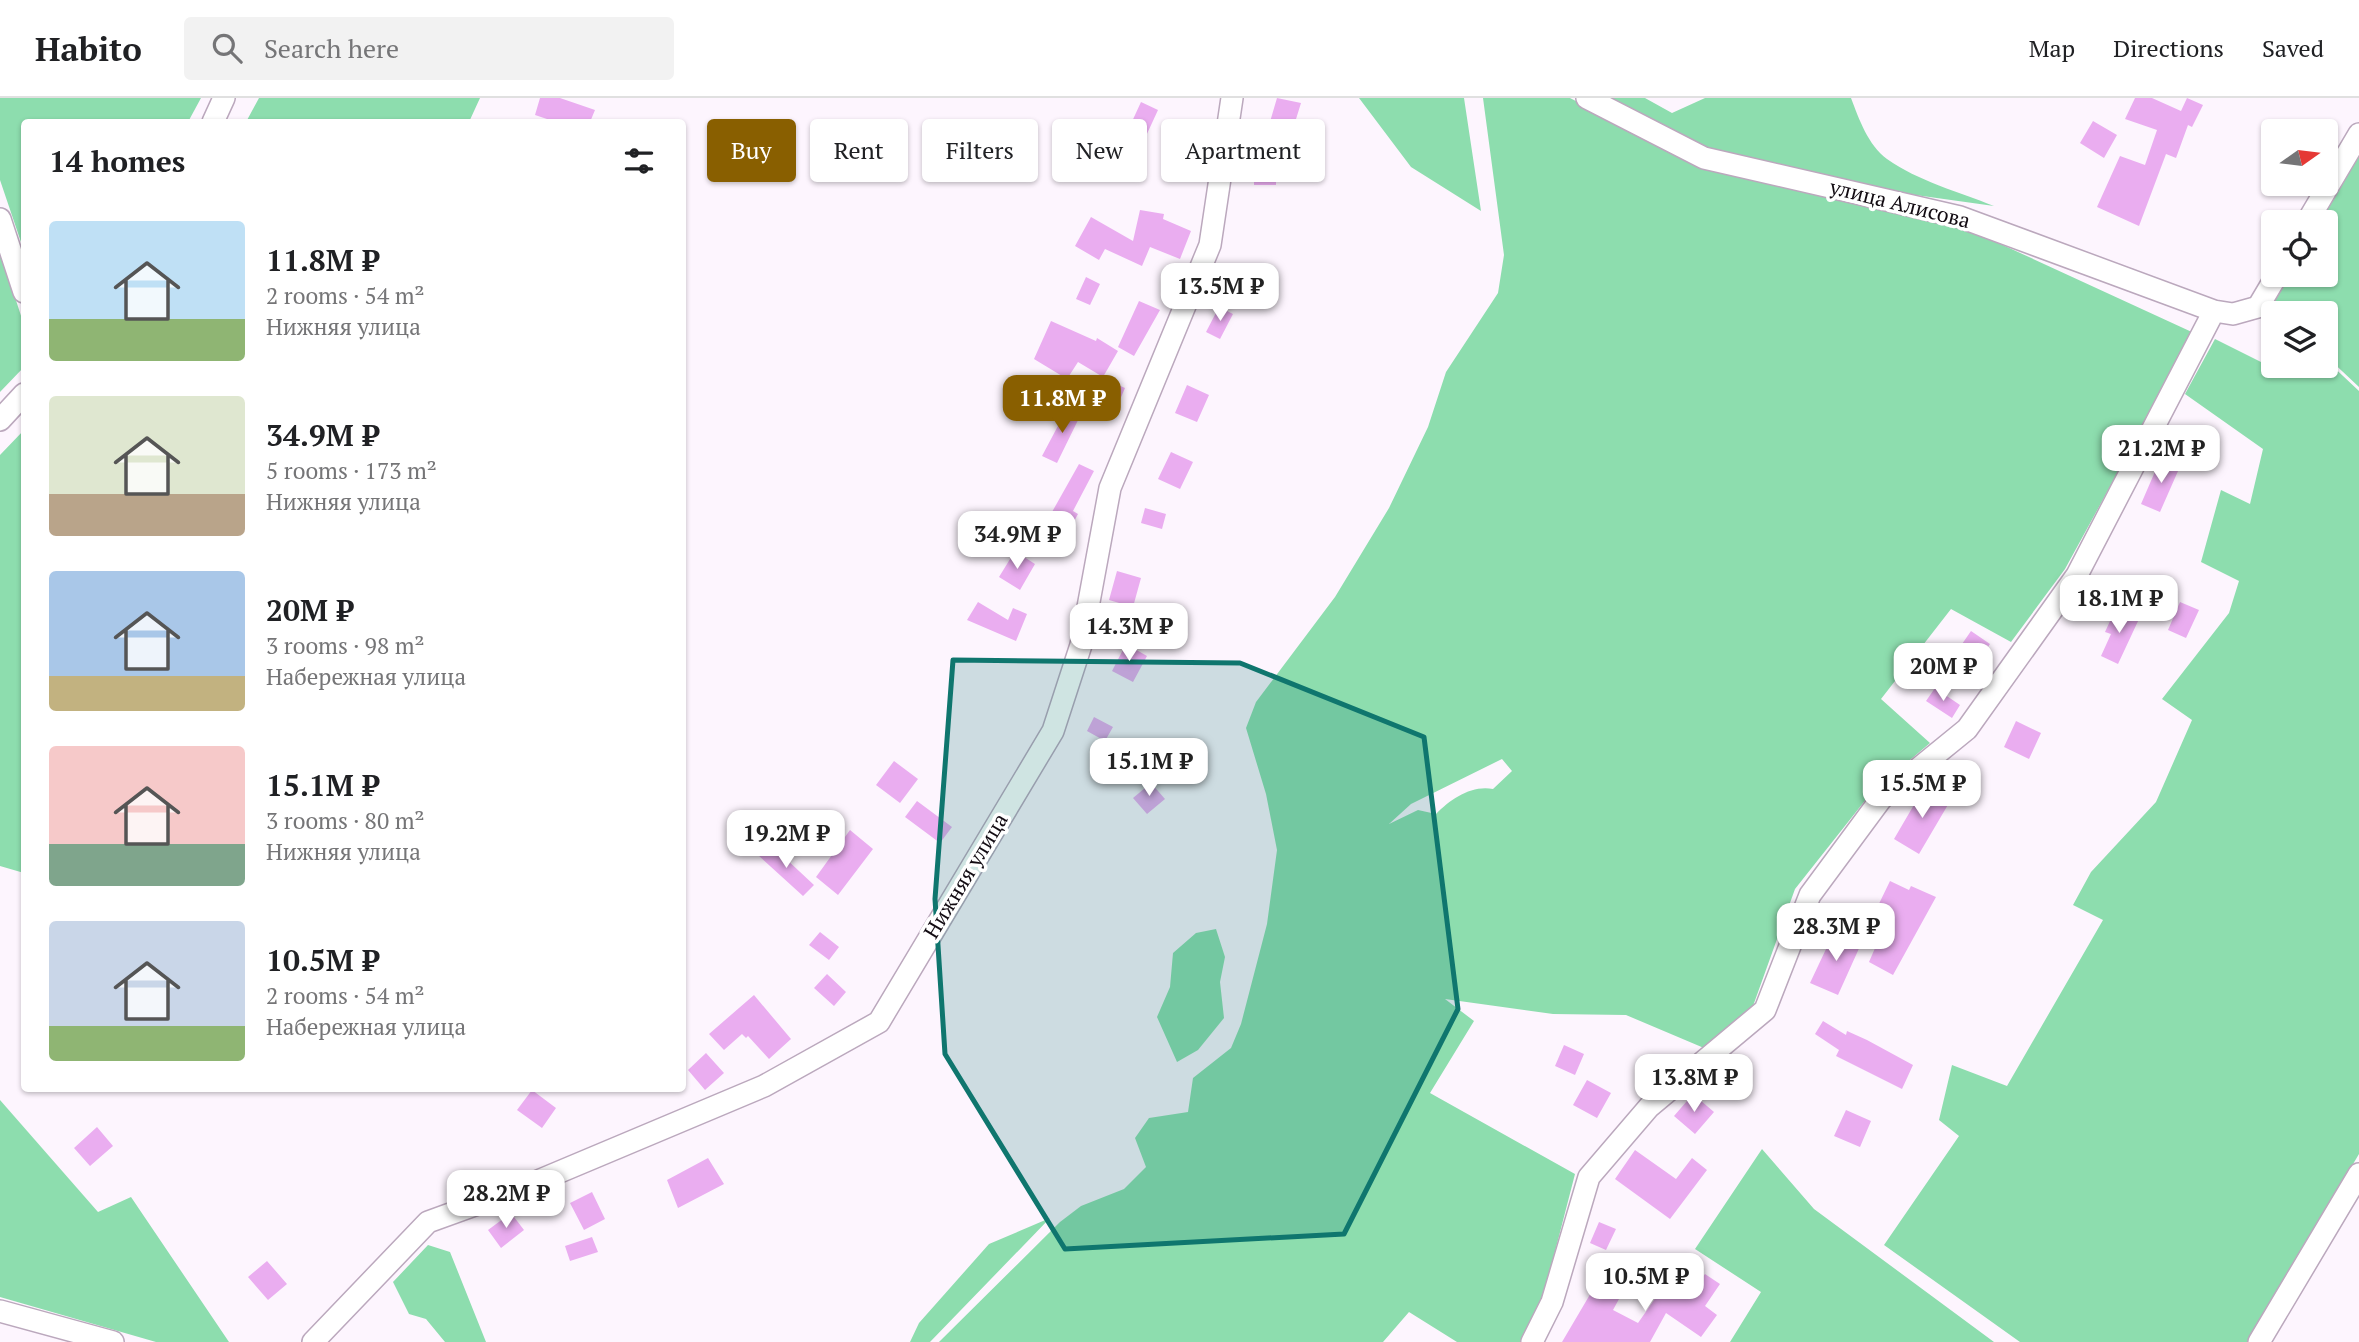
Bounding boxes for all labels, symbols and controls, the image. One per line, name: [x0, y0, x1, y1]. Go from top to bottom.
search box: [184, 17, 674, 80]
text: Habito: [35, 27, 142, 70]
icon: search: [208, 29, 246, 67]
text: Search here: [264, 31, 399, 65]
text: Map: [2029, 32, 2075, 64]
text: Directions: [2113, 32, 2224, 64]
text: Saved: [2262, 32, 2324, 64]
chip: Buy: [707, 119, 796, 182]
chip: Rent: [810, 119, 908, 182]
chip: Filters: [922, 119, 1038, 182]
chip: New: [1052, 119, 1147, 182]
chip: Apartment: [1161, 119, 1325, 182]
north arrow: [2261, 119, 2338, 196]
map controls: [2261, 119, 2338, 378]
text: 14 homes: [49, 141, 185, 181]
icon: filters: [620, 142, 658, 180]
street label: улица Алисова: [1826, 172, 1974, 234]
button: locate: [2261, 210, 2338, 287]
text: 11.8M ₽: [266, 240, 379, 280]
icon: home: [105, 249, 189, 333]
pin: 13.5M ₽: [1155, 264, 1285, 323]
text: 13.5M ₽: [1177, 270, 1263, 301]
text: 2 rooms · 54 m²: [266, 280, 425, 311]
button: layers: [2261, 301, 2338, 378]
text: Нижняя улица: [266, 311, 421, 342]
pin: 11.8M ₽: [997, 376, 1127, 435]
text: 11.8M ₽: [1019, 382, 1105, 413]
text: 34.9M ₽: [266, 415, 379, 455]
icon: home: [105, 424, 189, 508]
pin: 21.2M ₽: [2096, 426, 2226, 485]
text: 21.2M ₽: [2118, 432, 2204, 463]
text: 5 rooms · 173 m²: [266, 455, 437, 486]
text: Нижняя улица: [266, 486, 421, 517]
pin: 34.9M ₽: [952, 512, 1082, 571]
text: 34.9M ₽: [974, 518, 1060, 549]
pin: 18.1M ₽: [2054, 575, 2184, 635]
text: 18.1M ₽: [2076, 582, 2162, 613]
text: 20M ₽: [266, 590, 353, 630]
icon: home: [105, 599, 189, 683]
pin: 14.3M ₽: [1064, 603, 1194, 663]
text: 14.3M ₽: [1086, 610, 1172, 641]
text: 3 rooms · 98 m²: [266, 630, 425, 661]
pin: 20M ₽: [1894, 644, 1992, 703]
text: 20M ₽: [1910, 650, 1976, 681]
text: Набережная улица: [266, 661, 466, 692]
pin: 15.1M ₽: [1084, 738, 1214, 798]
text: 15.1M ₽: [1106, 745, 1192, 776]
pin: 15.5M ₽: [1857, 760, 1987, 820]
text: 15.1M ₽: [266, 765, 379, 805]
text: 15.5M ₽: [1879, 767, 1965, 798]
icon: home: [105, 774, 189, 858]
text: 3 rooms · 80 m²: [266, 805, 425, 836]
street label: Нижняя улица: [917, 807, 1014, 943]
pin: 19.2M ₽: [721, 810, 851, 870]
text: 19.2M ₽: [743, 817, 829, 848]
text: Нижняя улица: [266, 836, 421, 867]
pin: 28.3M ₽: [1771, 904, 1901, 963]
text: 28.3M ₽: [1793, 910, 1879, 941]
text: 10.5M ₽: [266, 940, 379, 980]
icon: home: [105, 949, 189, 1033]
text: 2 rooms · 54 m²: [266, 980, 425, 1011]
text: Набережная улица: [266, 1011, 466, 1042]
pin: 13.8M ₽: [1629, 1054, 1759, 1114]
text: 13.8M ₽: [1651, 1061, 1737, 1092]
pin: 28.2M ₽: [441, 1170, 571, 1230]
text: 28.2M ₽: [463, 1177, 549, 1208]
pin: 10.5M ₽: [1580, 1254, 1710, 1313]
text: 10.5M ₽: [1602, 1260, 1688, 1291]

